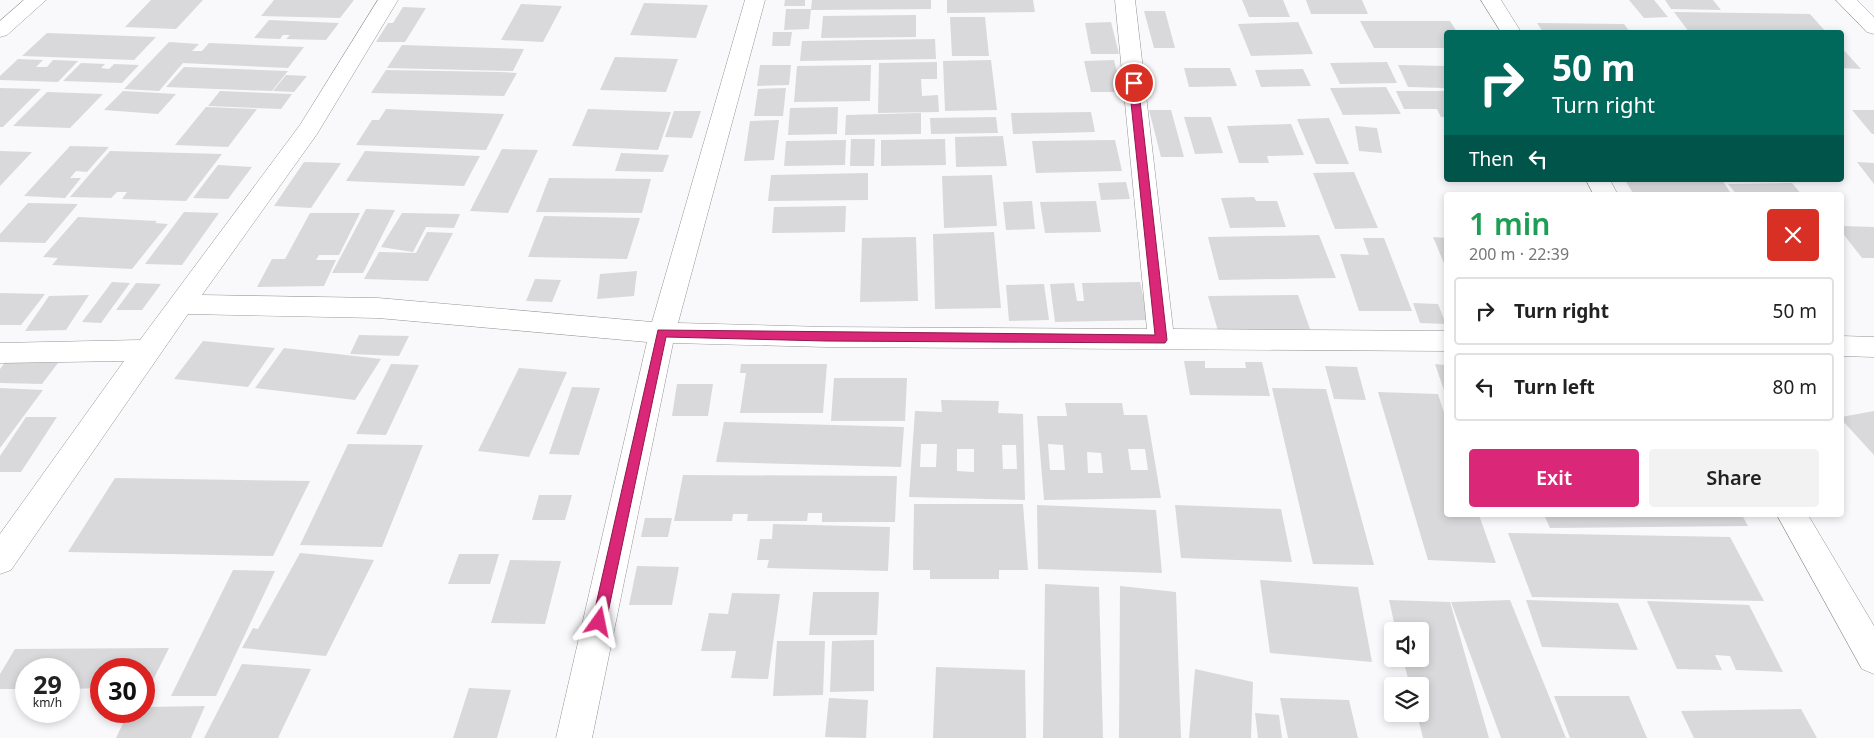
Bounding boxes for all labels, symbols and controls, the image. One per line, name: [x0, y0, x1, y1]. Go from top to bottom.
text: 50 m: [1552, 44, 1635, 91]
icon: right: [1469, 50, 1534, 115]
pin: [1113, 62, 1155, 104]
icon: arrive: [1120, 69, 1148, 97]
text: Turn right: [1552, 89, 1655, 119]
icon: left: [1524, 145, 1552, 173]
text: Then: [1469, 146, 1514, 172]
text: 1 min: [1469, 203, 1550, 244]
button: close: [1767, 209, 1819, 261]
text: 200 m · 22:39: [1469, 243, 1569, 265]
icon: right: [1471, 297, 1499, 325]
text: Turn right: [1514, 298, 1609, 324]
text: 50 m: [1773, 298, 1817, 324]
icon: left: [1471, 373, 1499, 401]
text: Turn left: [1514, 374, 1595, 400]
text: 80 m: [1773, 374, 1817, 400]
button: Exit: [1469, 449, 1639, 507]
button: Share: [1649, 449, 1819, 507]
position arrow: [572, 595, 624, 647]
map controls: [1384, 622, 1429, 722]
button: sound: [1384, 622, 1429, 667]
speed limit sign: 30: [90, 658, 155, 723]
text: 29: [33, 667, 62, 701]
button: layers: [1384, 677, 1429, 722]
text: km/h: [33, 694, 62, 711]

